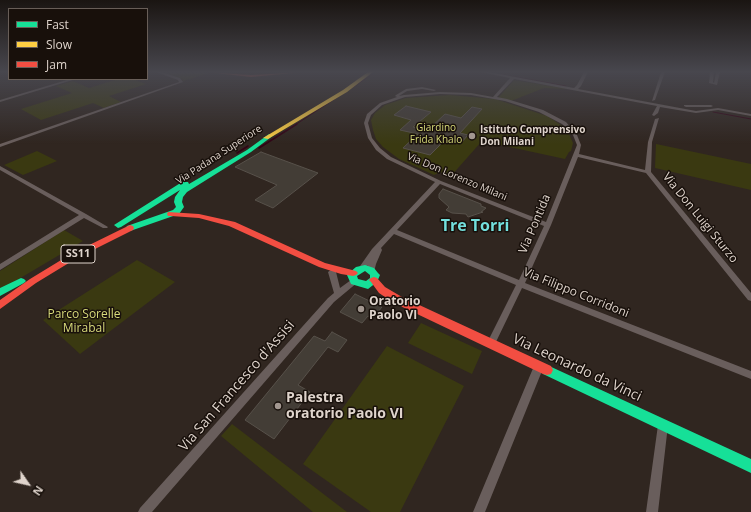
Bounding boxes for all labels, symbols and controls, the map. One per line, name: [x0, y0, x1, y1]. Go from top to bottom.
legend: [8, 8, 148, 80]
text: Fast: [46, 16, 69, 33]
text: Slow: [46, 36, 72, 53]
text: Jam: [46, 56, 67, 73]
park label: Giardino Frida Khalo: [410, 122, 462, 146]
street label: Via Padana Superiore: [174, 123, 264, 187]
place label: Istituto Comprensivo Don Milani: [480, 124, 585, 148]
marker: Istituto Comprensivo Don Milani: [467, 131, 477, 141]
street label: Via Don Lorenzo Milani: [405, 151, 509, 203]
street label: Via Don Luigi Sturzo: [659, 170, 741, 266]
street label: Via Pontida: [516, 192, 554, 256]
district label: Tre Torri: [441, 216, 509, 236]
road number: SS11: [61, 245, 95, 263]
street label: Via Filippo Corridoni: [521, 265, 631, 321]
place label: Oratorio Paolo VI: [369, 295, 420, 323]
marker: Oratorio Paolo VI: [356, 304, 366, 314]
park label: Parco Sorelle Mirabal: [47, 308, 121, 336]
street label: Via San Francesco d'Assisi: [176, 317, 298, 455]
street label: Via Leonardo da Vinci: [510, 331, 644, 405]
place label: Palestra oratorio Paolo VI: [286, 390, 403, 422]
marker: Palestra oratorio Paolo VI: [273, 401, 283, 411]
north arrow: [8, 464, 48, 504]
text: N: [30, 483, 47, 499]

